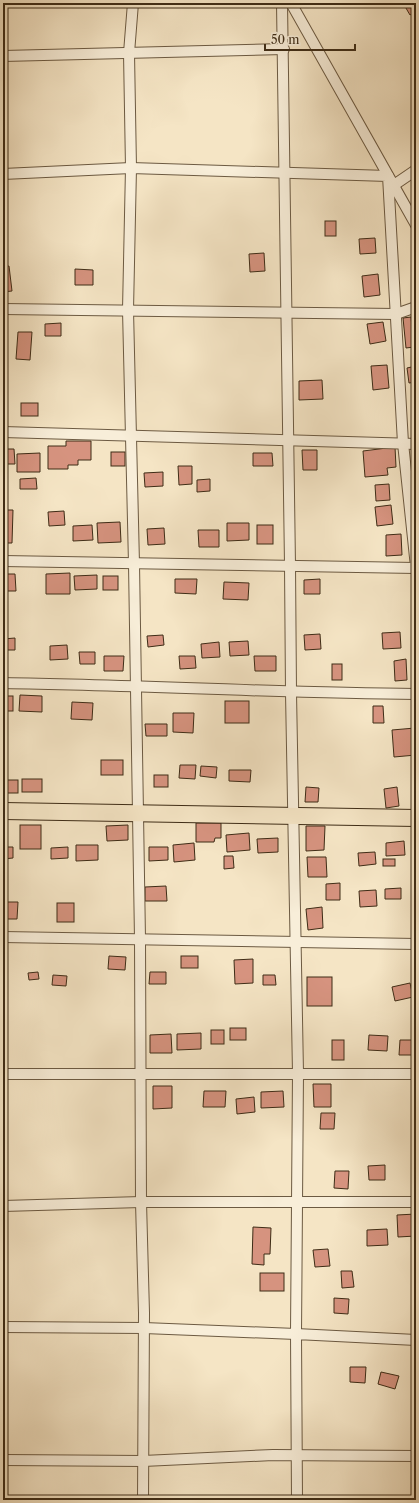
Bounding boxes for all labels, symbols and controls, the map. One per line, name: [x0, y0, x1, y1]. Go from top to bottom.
scale bar: [265, 26, 355, 52]
text: 50 m: [271, 32, 300, 47]

